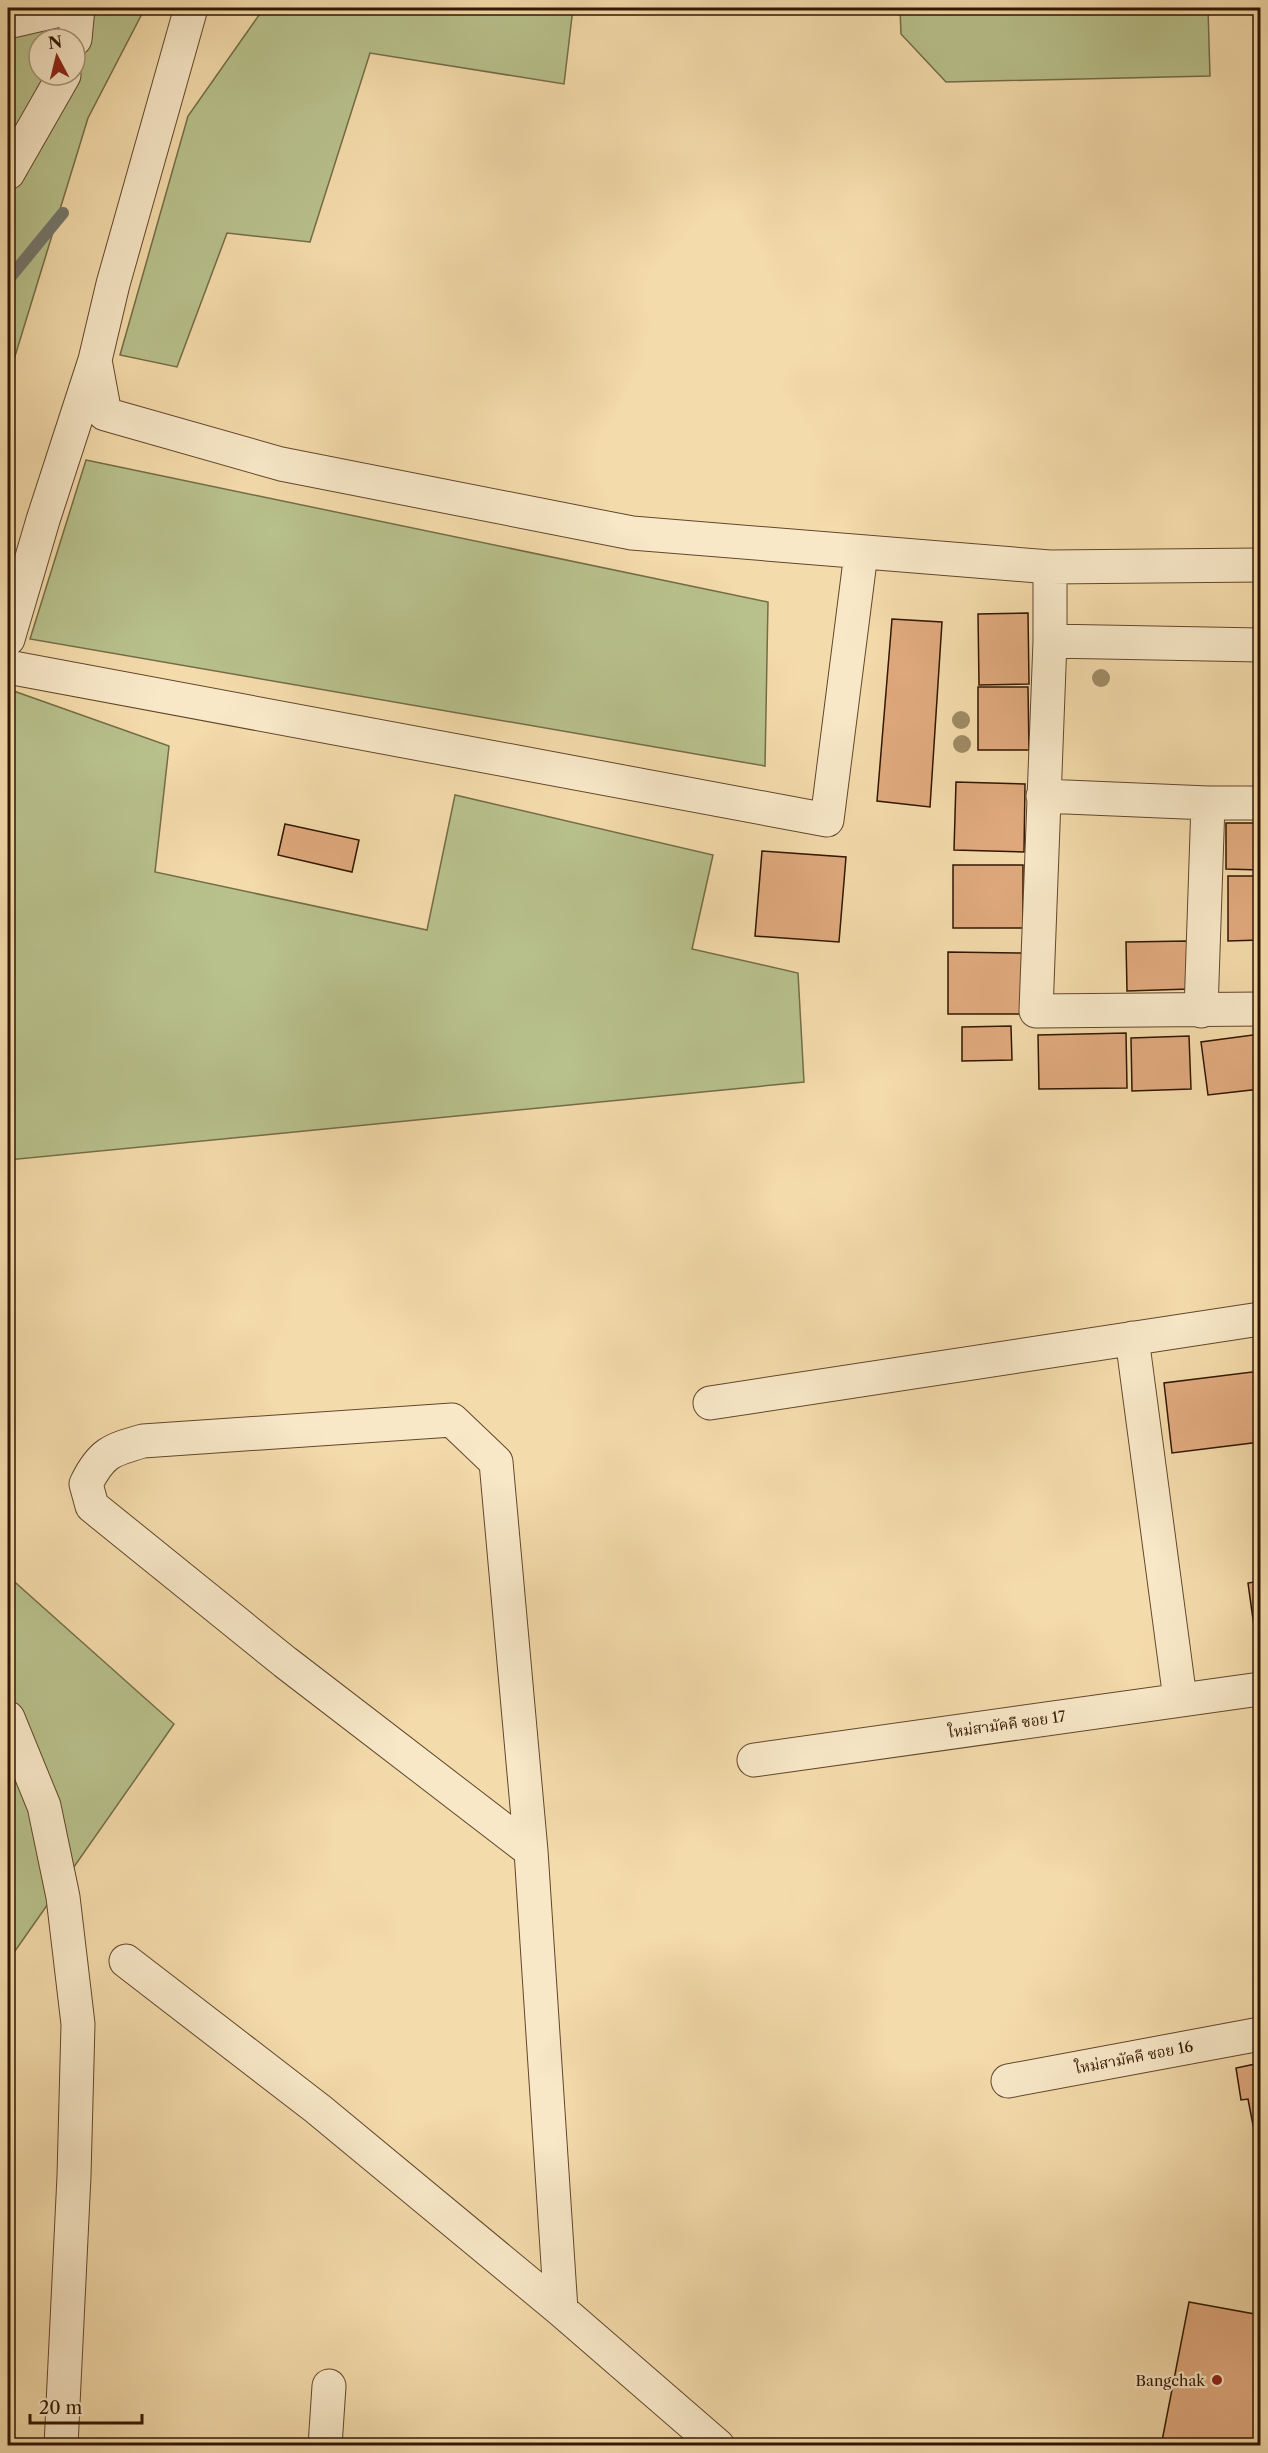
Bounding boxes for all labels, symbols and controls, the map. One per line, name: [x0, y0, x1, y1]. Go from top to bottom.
north arrow: [27, 27, 87, 87]
text: N: [47, 31, 63, 53]
street label: ใหม่สามัคคี ซอย 17: [946, 1705, 1068, 1742]
street label: ใหม่สามัคคี ซอย 16: [1072, 2035, 1195, 2078]
place label: Bangchak: [1136, 2371, 1206, 2390]
marker: Bangchak: [1210, 2373, 1224, 2387]
scale bar: [30, 2387, 142, 2425]
text: 20 m: [39, 2397, 83, 2419]

